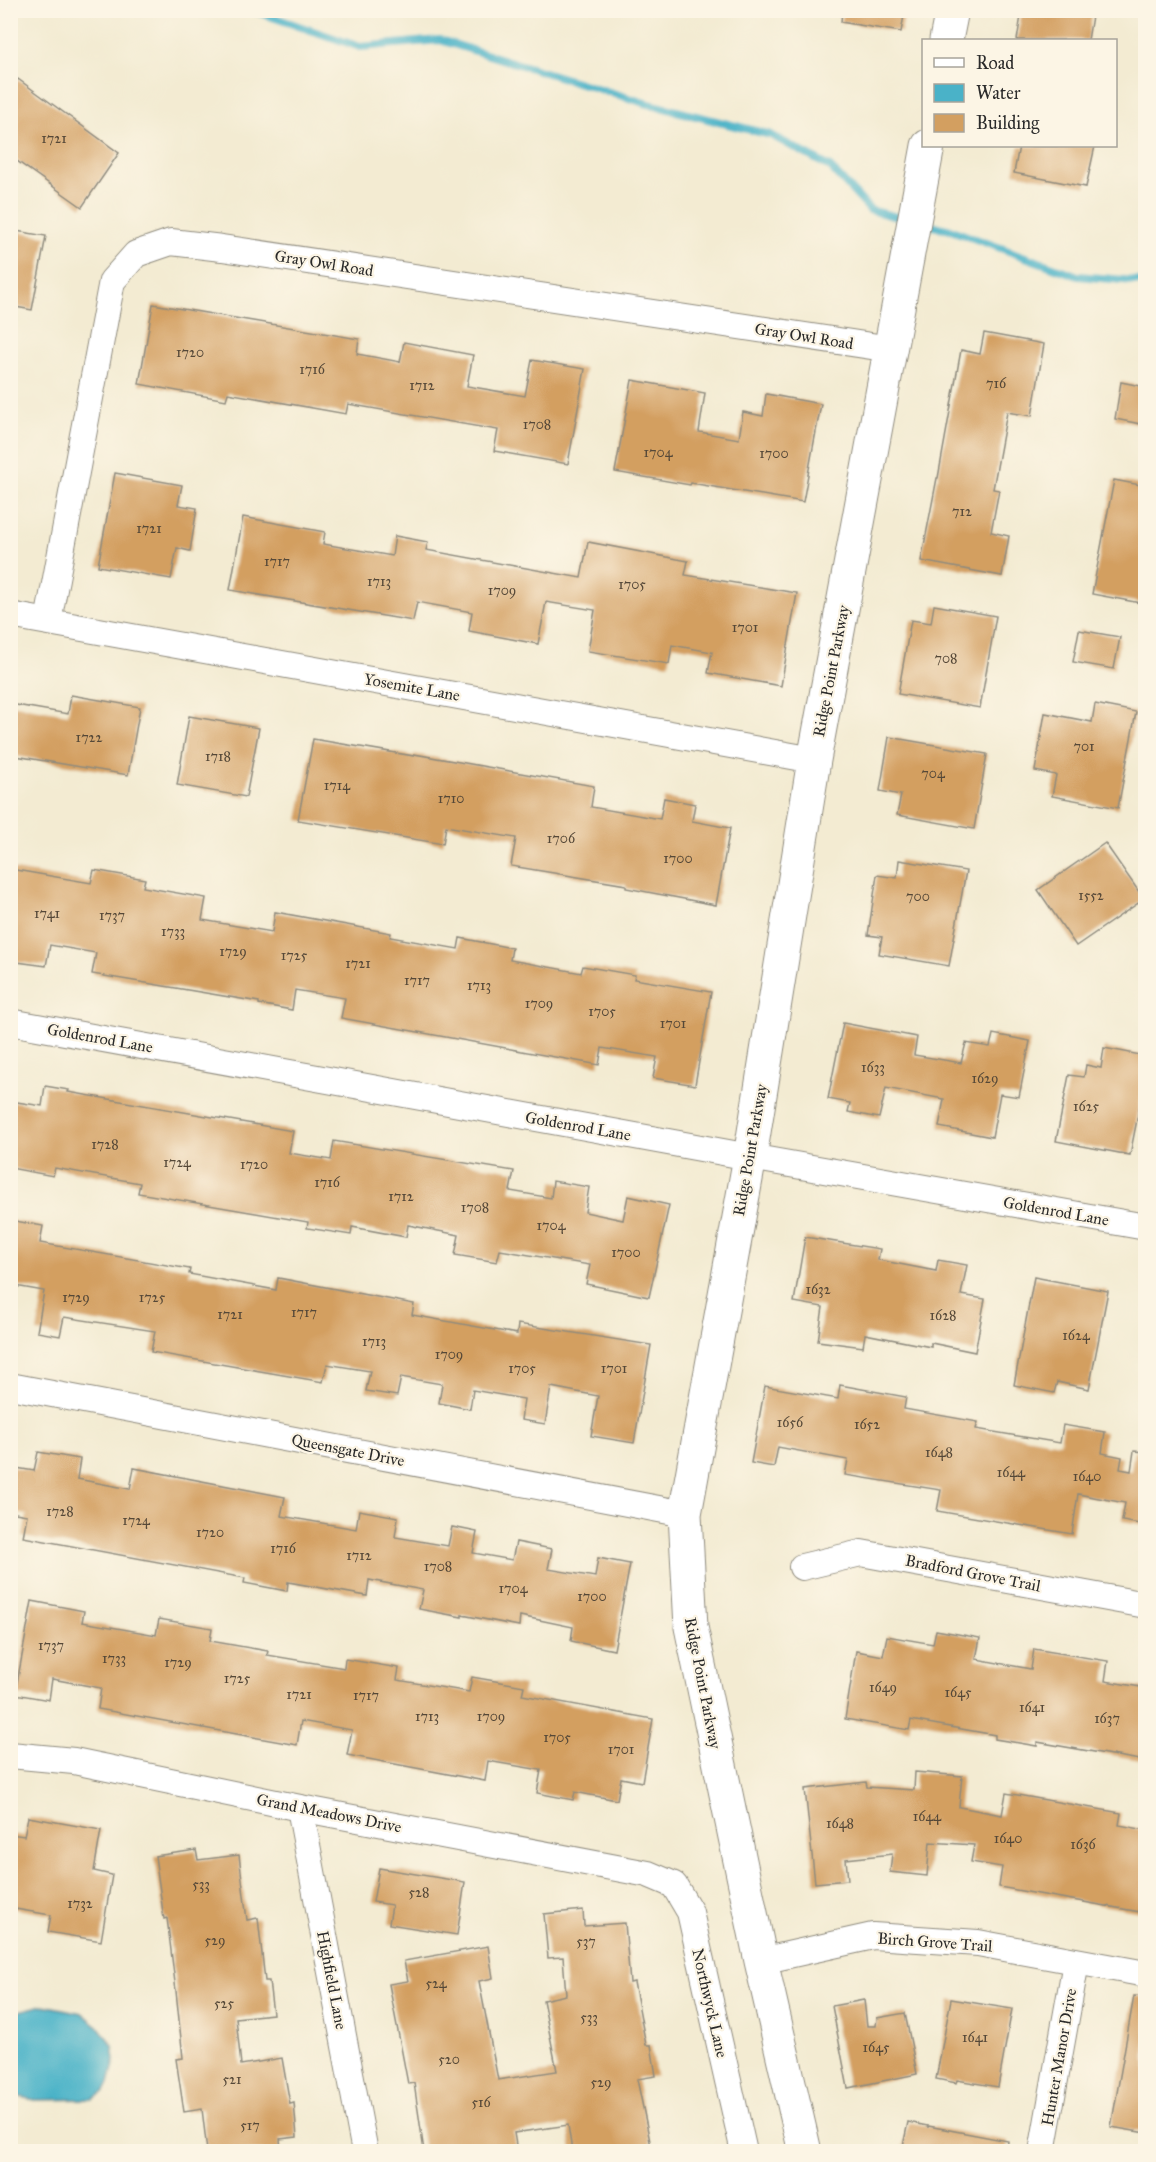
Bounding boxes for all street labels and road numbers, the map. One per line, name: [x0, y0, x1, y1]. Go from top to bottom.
street label: Gray Owl Road: [273, 246, 375, 280]
street label: Gray Owl Road: [753, 319, 855, 353]
street label: Ridge Point Parkway: [809, 603, 854, 739]
street label: Yosemite Lane: [362, 669, 462, 705]
street label: Goldenrod Lane: [46, 1019, 155, 1057]
street label: Ridge Point Parkway: [729, 1082, 772, 1218]
street label: Goldenrod Lane: [524, 1107, 633, 1145]
street label: Goldenrod Lane: [1002, 1192, 1111, 1230]
street label: Queensgate Drive: [290, 1430, 406, 1471]
street label: Bradford Grove Trail: [904, 1551, 1043, 1596]
street label: Ridge Point Parkway: [680, 1616, 725, 1751]
street label: Grand Meadows Drive: [255, 1790, 403, 1836]
street label: Highfield Lane: [312, 1929, 351, 2031]
street label: Birch Grove Trail: [877, 1929, 994, 1956]
street label: Northwyck Lane: [688, 1947, 732, 2060]
street label: Hunter Manor Drive: [1038, 1987, 1080, 2127]

